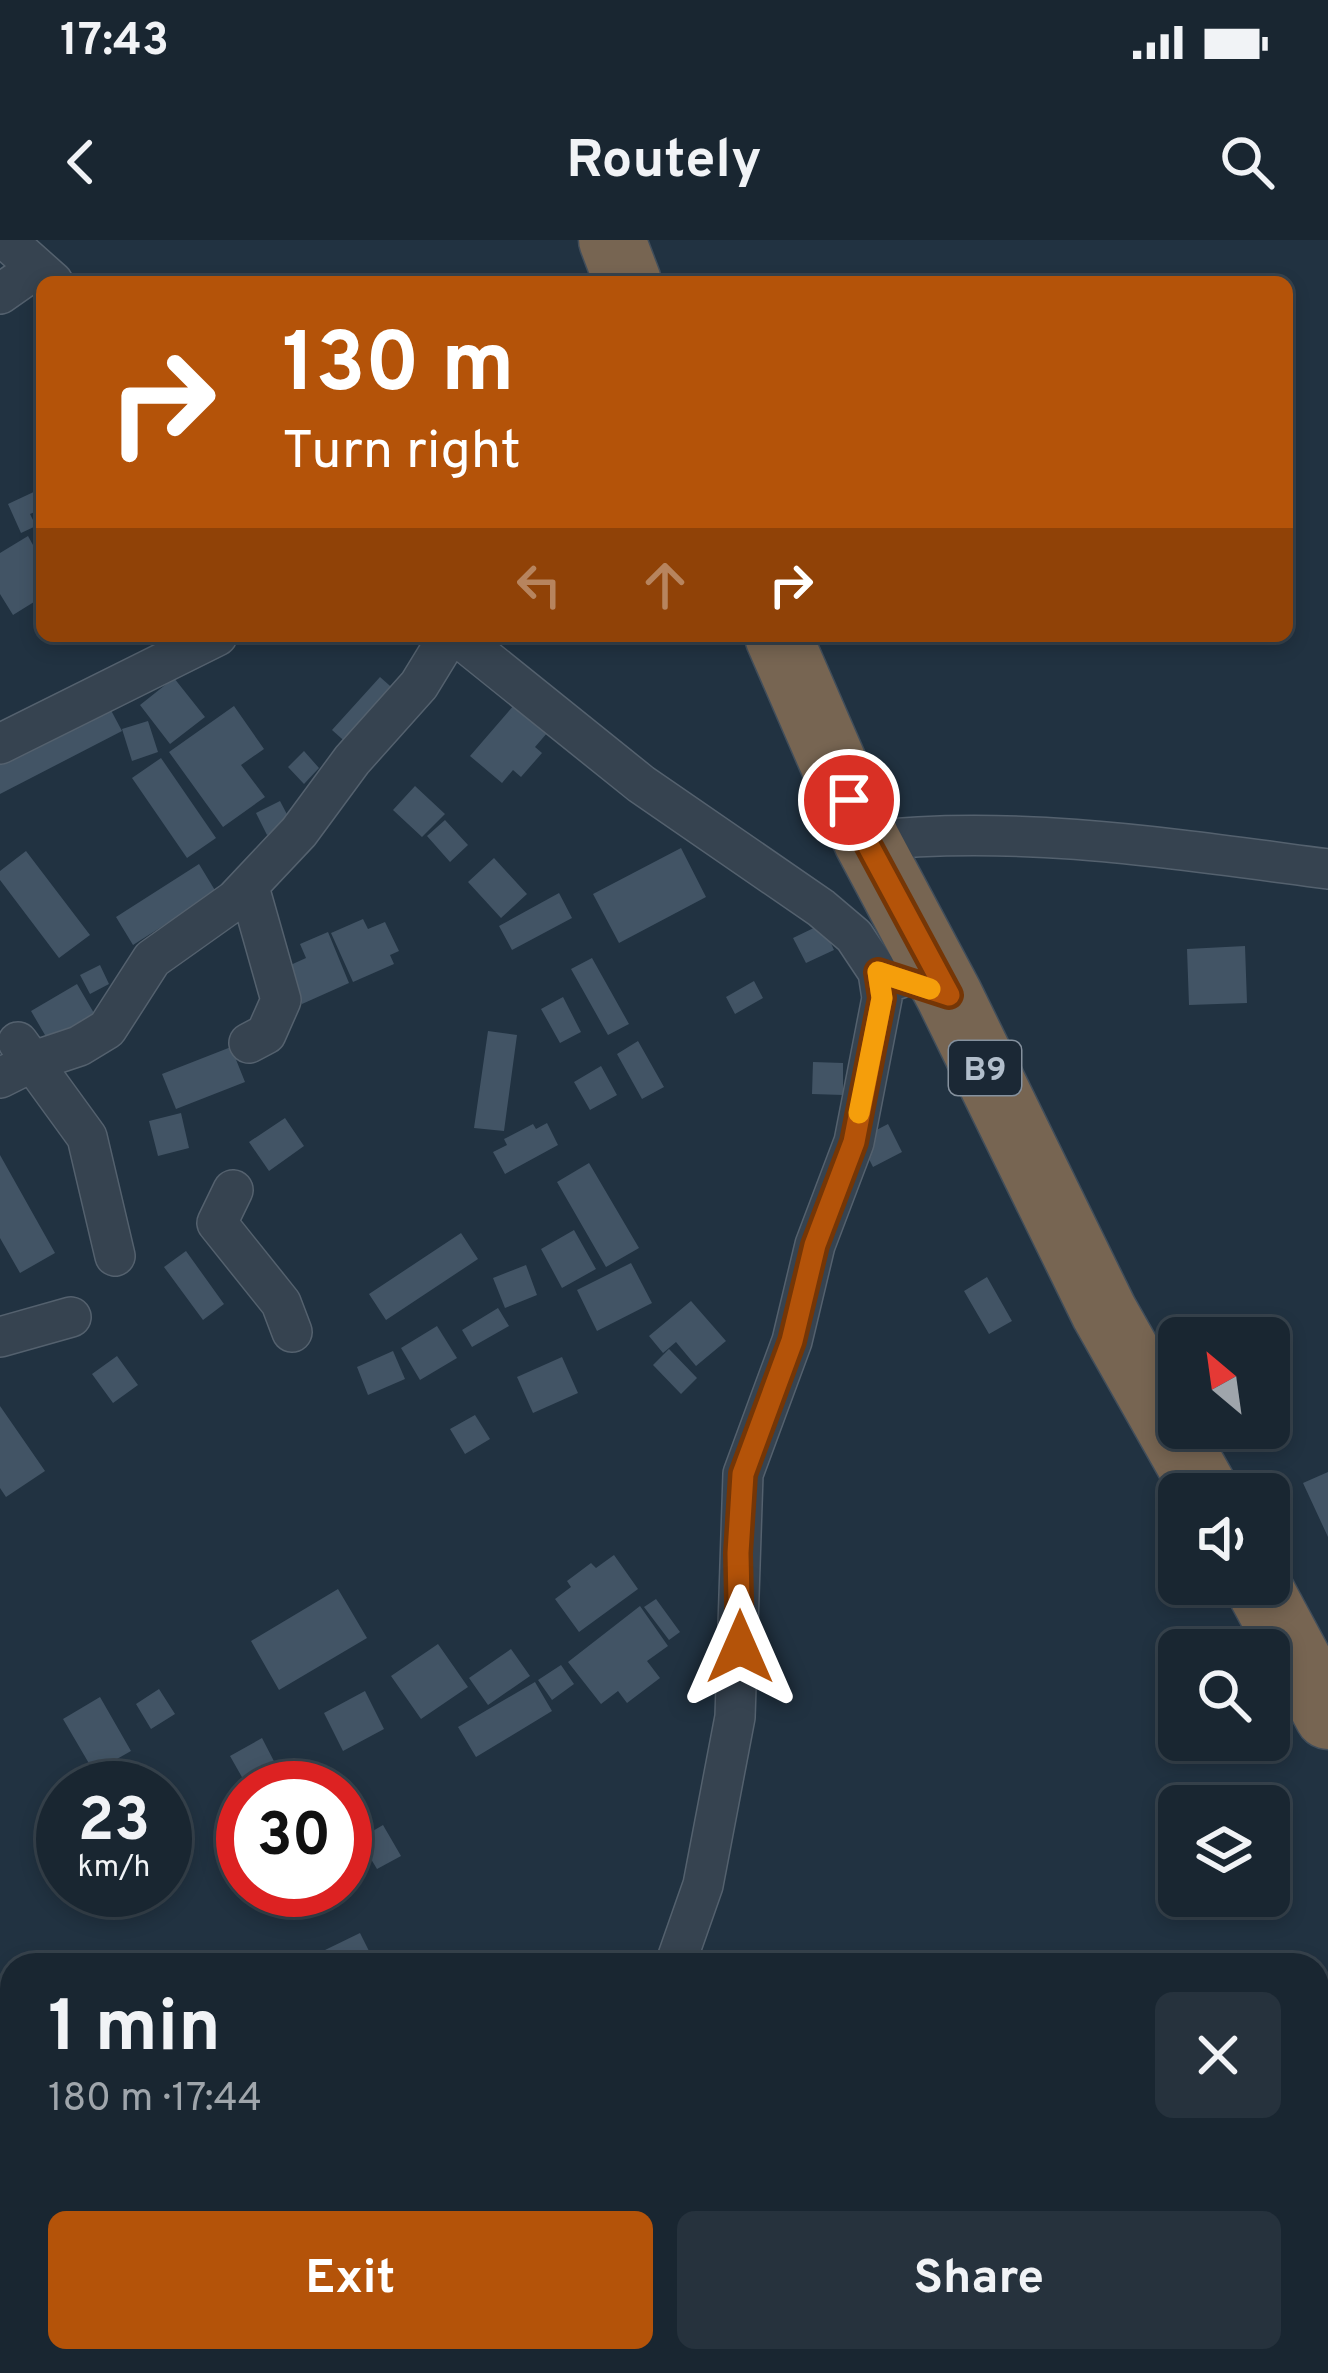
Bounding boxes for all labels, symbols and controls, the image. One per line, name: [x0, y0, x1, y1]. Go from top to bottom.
text: 17:43: [60, 14, 169, 71]
text: Routely: [566, 128, 762, 197]
icon: back: [48, 129, 114, 195]
icon: search: [1214, 129, 1280, 195]
text: 130 m: [282, 315, 514, 421]
icon: right: [84, 324, 240, 480]
text: Turn right: [282, 419, 521, 488]
icon: left: [506, 552, 572, 618]
icon: ahead: [632, 552, 698, 618]
icon: right: [758, 552, 824, 618]
pin: [798, 749, 900, 851]
icon: arrive: [816, 767, 882, 833]
road number: B9: [949, 1041, 1021, 1095]
north arrow: [1158, 1317, 1290, 1449]
map controls: [1158, 1317, 1290, 1917]
button: sound: [1158, 1473, 1290, 1605]
position arrow: [677, 1584, 803, 1710]
button: search: [1158, 1629, 1290, 1761]
speed limit sign: 30: [216, 1761, 372, 1917]
button: layers: [1158, 1785, 1290, 1917]
text: 23: [78, 1786, 150, 1862]
text: km/h: [78, 1850, 150, 1887]
text: 1 min: [48, 1985, 221, 2077]
button: close: [1155, 1992, 1281, 2118]
text: 180 m · 17:44: [48, 2076, 262, 2125]
button: Exit: [48, 2211, 653, 2349]
button: Share: [677, 2211, 1281, 2349]

